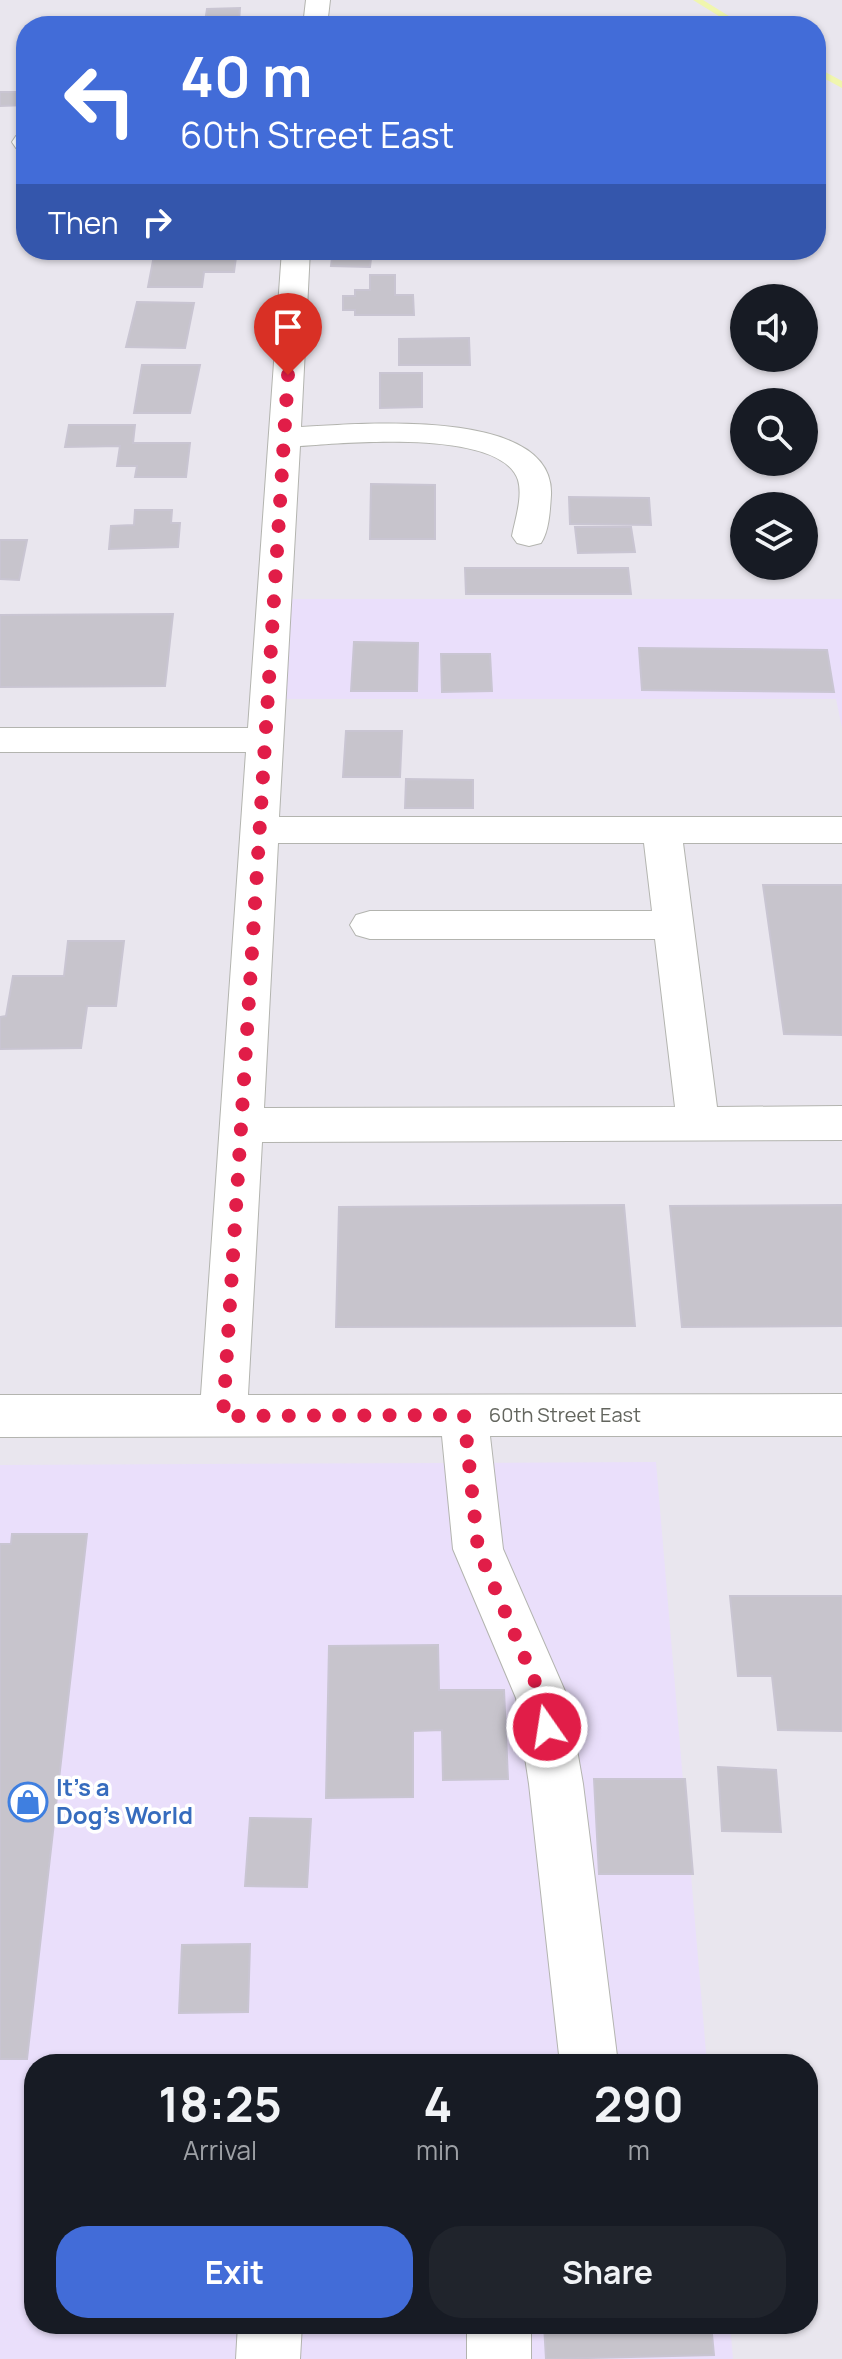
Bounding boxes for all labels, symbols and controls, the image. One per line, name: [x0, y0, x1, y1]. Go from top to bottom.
text: 40 m: [180, 37, 312, 114]
icon: left: [48, 48, 152, 152]
text: 60th Street East: [180, 110, 454, 159]
icon: right: [135, 200, 179, 244]
text: Then: [48, 202, 119, 243]
map controls: [730, 284, 818, 580]
button: sound: [730, 284, 818, 372]
pin: [254, 293, 322, 375]
icon: arrive: [266, 305, 310, 349]
button: search: [730, 388, 818, 476]
button: layers: [730, 492, 818, 580]
street label: 60th Street East: [489, 1401, 641, 1428]
position arrow: [505, 1685, 589, 1769]
place label: It's a Dog's World: [56, 1770, 193, 1831]
shop icon: It's a Dog's World: [7, 1781, 49, 1823]
text: 18:25: [158, 2071, 282, 2136]
text: 4: [423, 2071, 452, 2136]
text: 290: [594, 2071, 684, 2136]
text: Arrival: [183, 2132, 257, 2168]
text: min: [416, 2132, 460, 2168]
text: m: [628, 2132, 650, 2168]
button: Exit: [56, 2226, 413, 2318]
button: Share: [429, 2226, 786, 2318]

